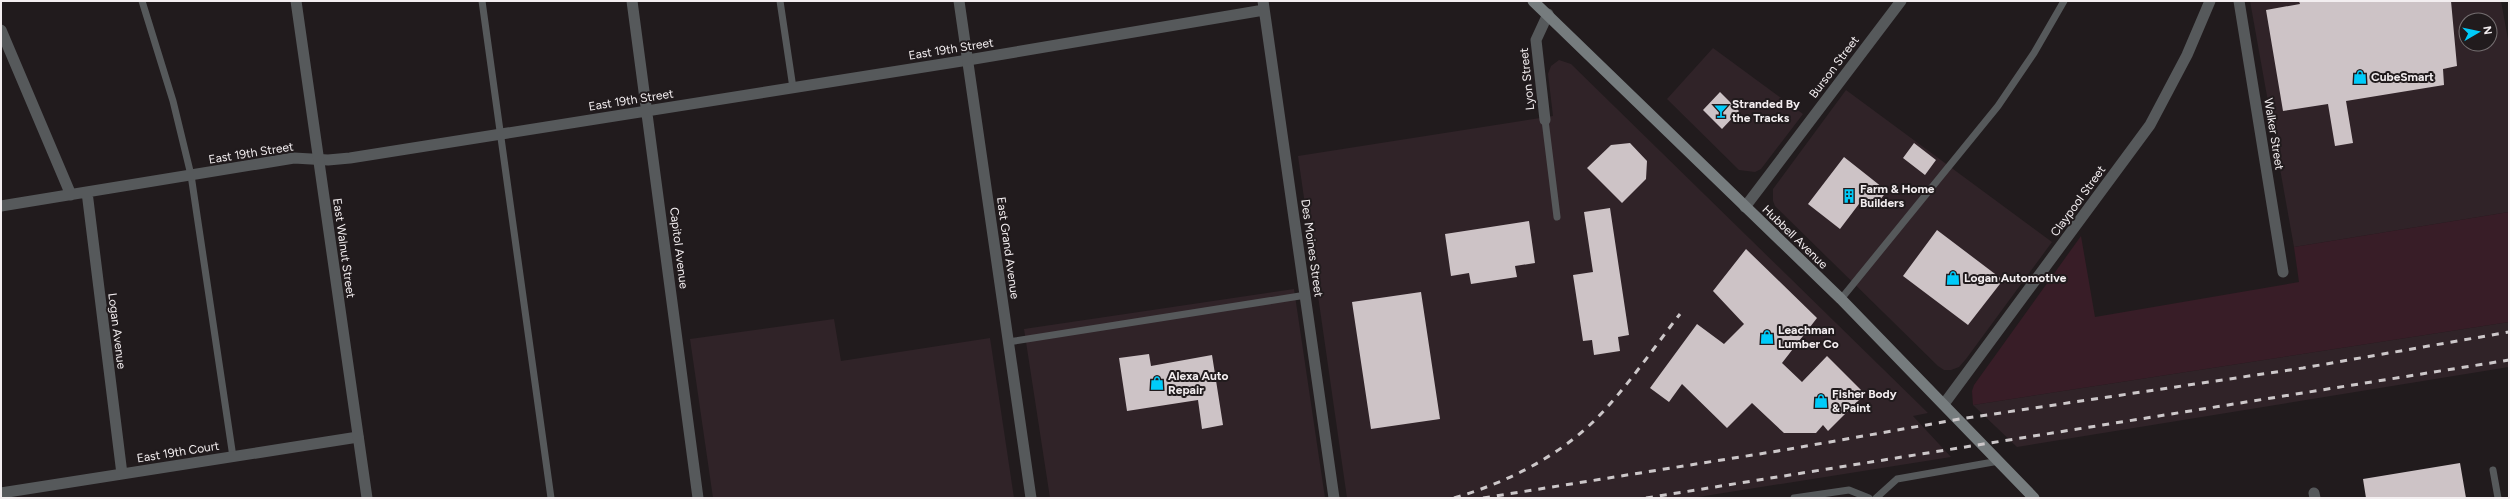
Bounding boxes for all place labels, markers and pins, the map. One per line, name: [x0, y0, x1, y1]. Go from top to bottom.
shop icon: CubeSmart: [2352, 69, 2368, 85]
place label: CubeSmart: [2371, 70, 2434, 84]
place label: Stranded By the Tracks: [1732, 97, 1800, 125]
bar icon: Stranded By the Tracks: [1713, 103, 1729, 119]
place label: Farm & Home Builders: [1860, 182, 1935, 210]
building icon: Farm & Home Builders: [1841, 188, 1857, 204]
shop icon: Logan Automotive: [1945, 270, 1961, 286]
place label: Logan Automotive: [1964, 271, 2067, 285]
place label: Leachman Lumber Co: [1778, 323, 1839, 351]
shop icon: Leachman Lumber Co: [1759, 329, 1775, 345]
place label: Alexa Auto Repair: [1168, 369, 1229, 397]
shop icon: Alexa Auto Repair: [1149, 375, 1165, 391]
place label: Fisher Body & Paint: [1832, 387, 1897, 415]
shop icon: Fisher Body & Paint: [1813, 393, 1829, 409]

